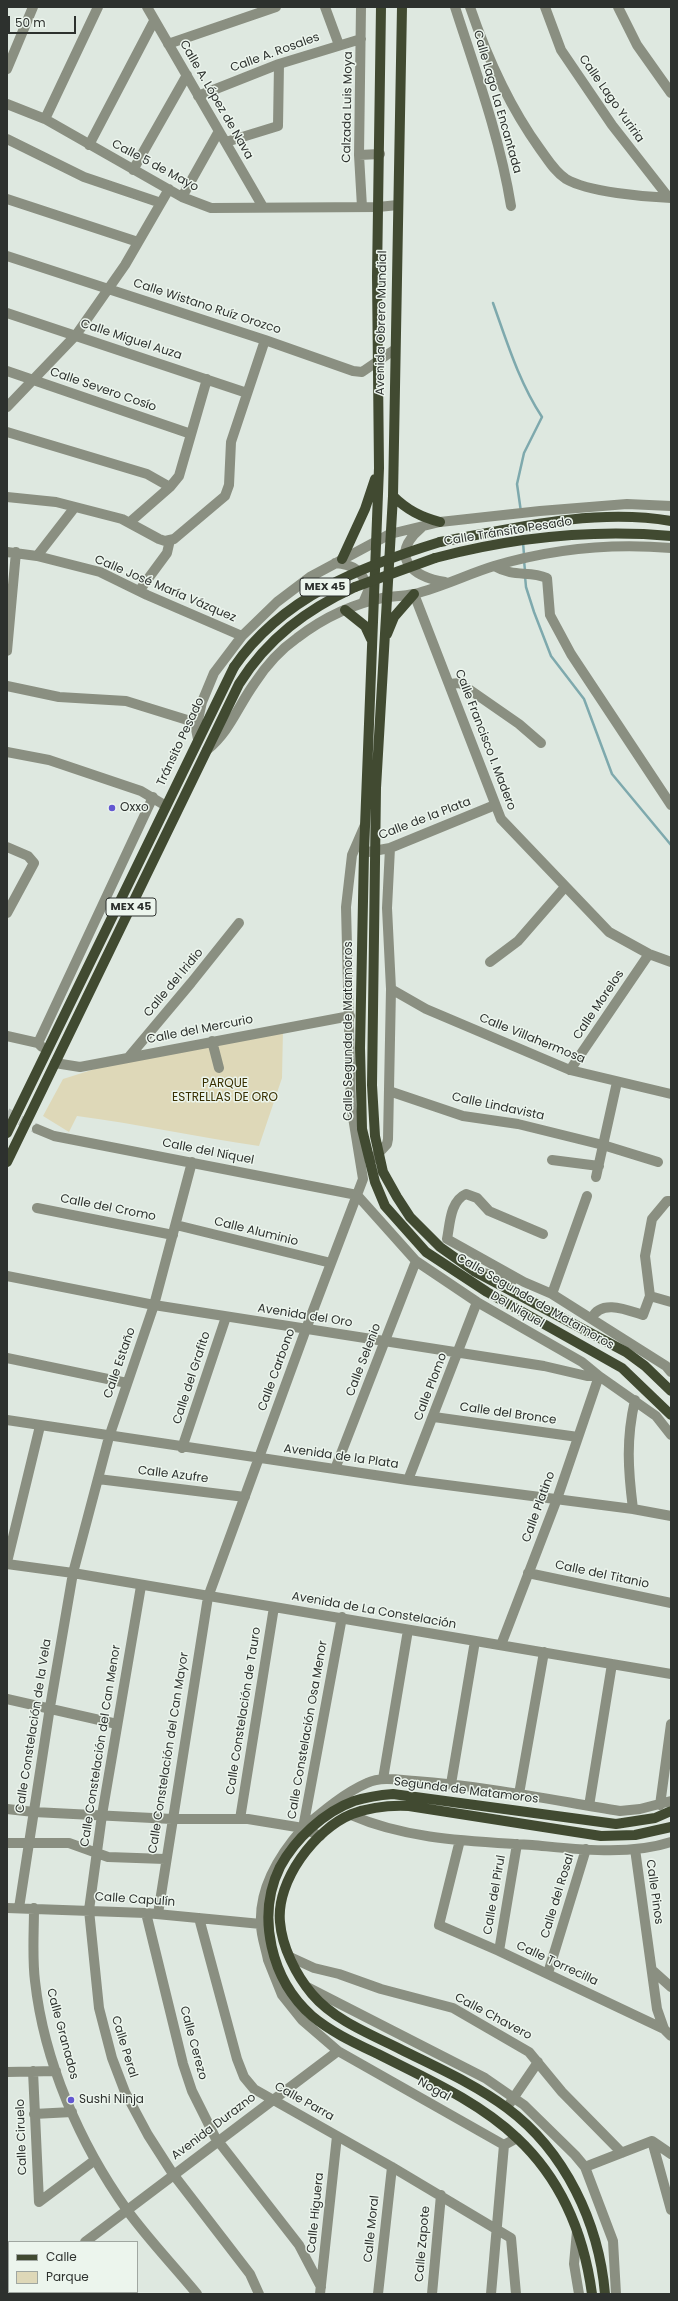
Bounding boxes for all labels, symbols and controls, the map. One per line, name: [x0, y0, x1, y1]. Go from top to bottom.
scale bar: [10, 8, 78, 34]
text: 50 m: [15, 14, 46, 31]
street label: Calle Lago La Encantada: [470, 29, 524, 175]
street label: Calle A. Rosales: [228, 30, 322, 76]
street label: Calle A. López de Nava: [176, 38, 256, 162]
street label: Calzada Luis Moya: [340, 51, 356, 163]
street label: Calle Lago Yuriria: [575, 52, 647, 146]
street label: Calle 5 de Mayo: [109, 137, 201, 195]
street label: Avenida Obrero Mundial: [374, 250, 390, 396]
street label: Calle Wistano Ruíz Orozco: [131, 276, 283, 338]
street label: Calle Miguel Auza: [78, 317, 184, 363]
street label: Calle Severo Cosío: [48, 365, 158, 415]
street label: Calle Tránsito Pesado: [443, 515, 573, 549]
street label: Calle José María Vázquez: [92, 553, 238, 625]
road number: MEX 45: [300, 578, 350, 596]
street label: Calle Francisco I. Madero: [451, 668, 519, 812]
street label: Tránsito Pesado: [154, 696, 208, 788]
street label: Calle de la Plata: [377, 795, 473, 843]
place label: Oxxo: [120, 801, 149, 815]
marker: Oxxo: [107, 803, 117, 813]
road number: MEX 45: [106, 898, 156, 916]
street label: Calle Segunda de Matamoros: [342, 941, 356, 1121]
street label: Calle del Iridio: [141, 946, 207, 1020]
street label: Calle Morelos: [570, 968, 628, 1042]
street label: Calle Villahermosa: [477, 1011, 587, 1067]
street label: Calle del Mercurio: [146, 1013, 254, 1047]
park label: PARQUE ESTRELLAS DE ORO: [172, 1077, 278, 1105]
street label: Calle Lindavista: [450, 1090, 546, 1124]
street label: Calle del Níquel: [161, 1136, 255, 1168]
street label: Calle del Cromo: [59, 1192, 157, 1224]
street label: Calle Aluminio: [212, 1215, 300, 1249]
street label: Calle Segunda de Matamoros: [454, 1251, 616, 1353]
street label: Del Niquel: [488, 1289, 546, 1331]
street label: Avenida del Oro: [257, 1301, 353, 1331]
street label: Calle Selenio: [343, 1321, 385, 1399]
street label: Calle Estaño: [101, 1326, 139, 1400]
street label: Calle Carbono: [255, 1327, 299, 1413]
street label: Calle del Grafito: [170, 1330, 214, 1426]
street label: Calle Plomo: [411, 1351, 451, 1423]
street label: Calle del Bronce: [459, 1400, 557, 1428]
street label: Avenida de la Plata: [283, 1442, 399, 1472]
street label: Calle Azufre: [137, 1464, 209, 1486]
street label: Calle Platino: [519, 1469, 559, 1545]
street label: Calle del Titanio: [554, 1558, 650, 1592]
street label: Avenida de La Constelación: [291, 1589, 457, 1633]
street label: Calle Constelación de Tauro: [224, 1626, 264, 1796]
street label: Calle Constelación de la Vela: [13, 1638, 55, 1814]
street label: Calle Constelación Osa Menor: [285, 1640, 331, 1820]
street label: Calle Constelación del Can Menor: [78, 1644, 124, 1848]
street label: Calle Constelación del Can Mayor: [146, 1651, 192, 1855]
street label: Segunda de Matamoros: [393, 1775, 539, 1807]
street label: Calle del Rosal: [538, 1852, 578, 1940]
street label: Calle del Pirul: [481, 1854, 509, 1936]
street label: Calle Pinos: [642, 1859, 666, 1925]
street label: Calle Capulín: [94, 1890, 176, 1910]
street label: Calle Torrecilla: [514, 1939, 600, 1989]
street label: Calle Granados: [43, 1987, 81, 2081]
street label: Calle Chavero: [452, 1991, 534, 2043]
street label: Calle Cerezo: [176, 2005, 210, 2081]
street label: Calle Peral: [108, 2014, 140, 2080]
street label: Nogal: [415, 2075, 453, 2105]
street label: Calle Parra: [272, 2080, 336, 2124]
street label: Avenida Durazno: [169, 2091, 259, 2163]
place label: Sushi Ninja: [79, 2093, 144, 2107]
marker: Sushi Ninja: [66, 2095, 76, 2105]
street label: Calle Ciruelo: [13, 2099, 31, 2175]
street label: Calle Higuera: [305, 2172, 327, 2254]
street label: Calle Moral: [361, 2195, 383, 2263]
street label: Calle Zapote: [413, 2205, 433, 2283]
legend: [8, 2241, 138, 2293]
text: Calle: [46, 2248, 77, 2265]
text: Parque: [46, 2268, 89, 2285]

